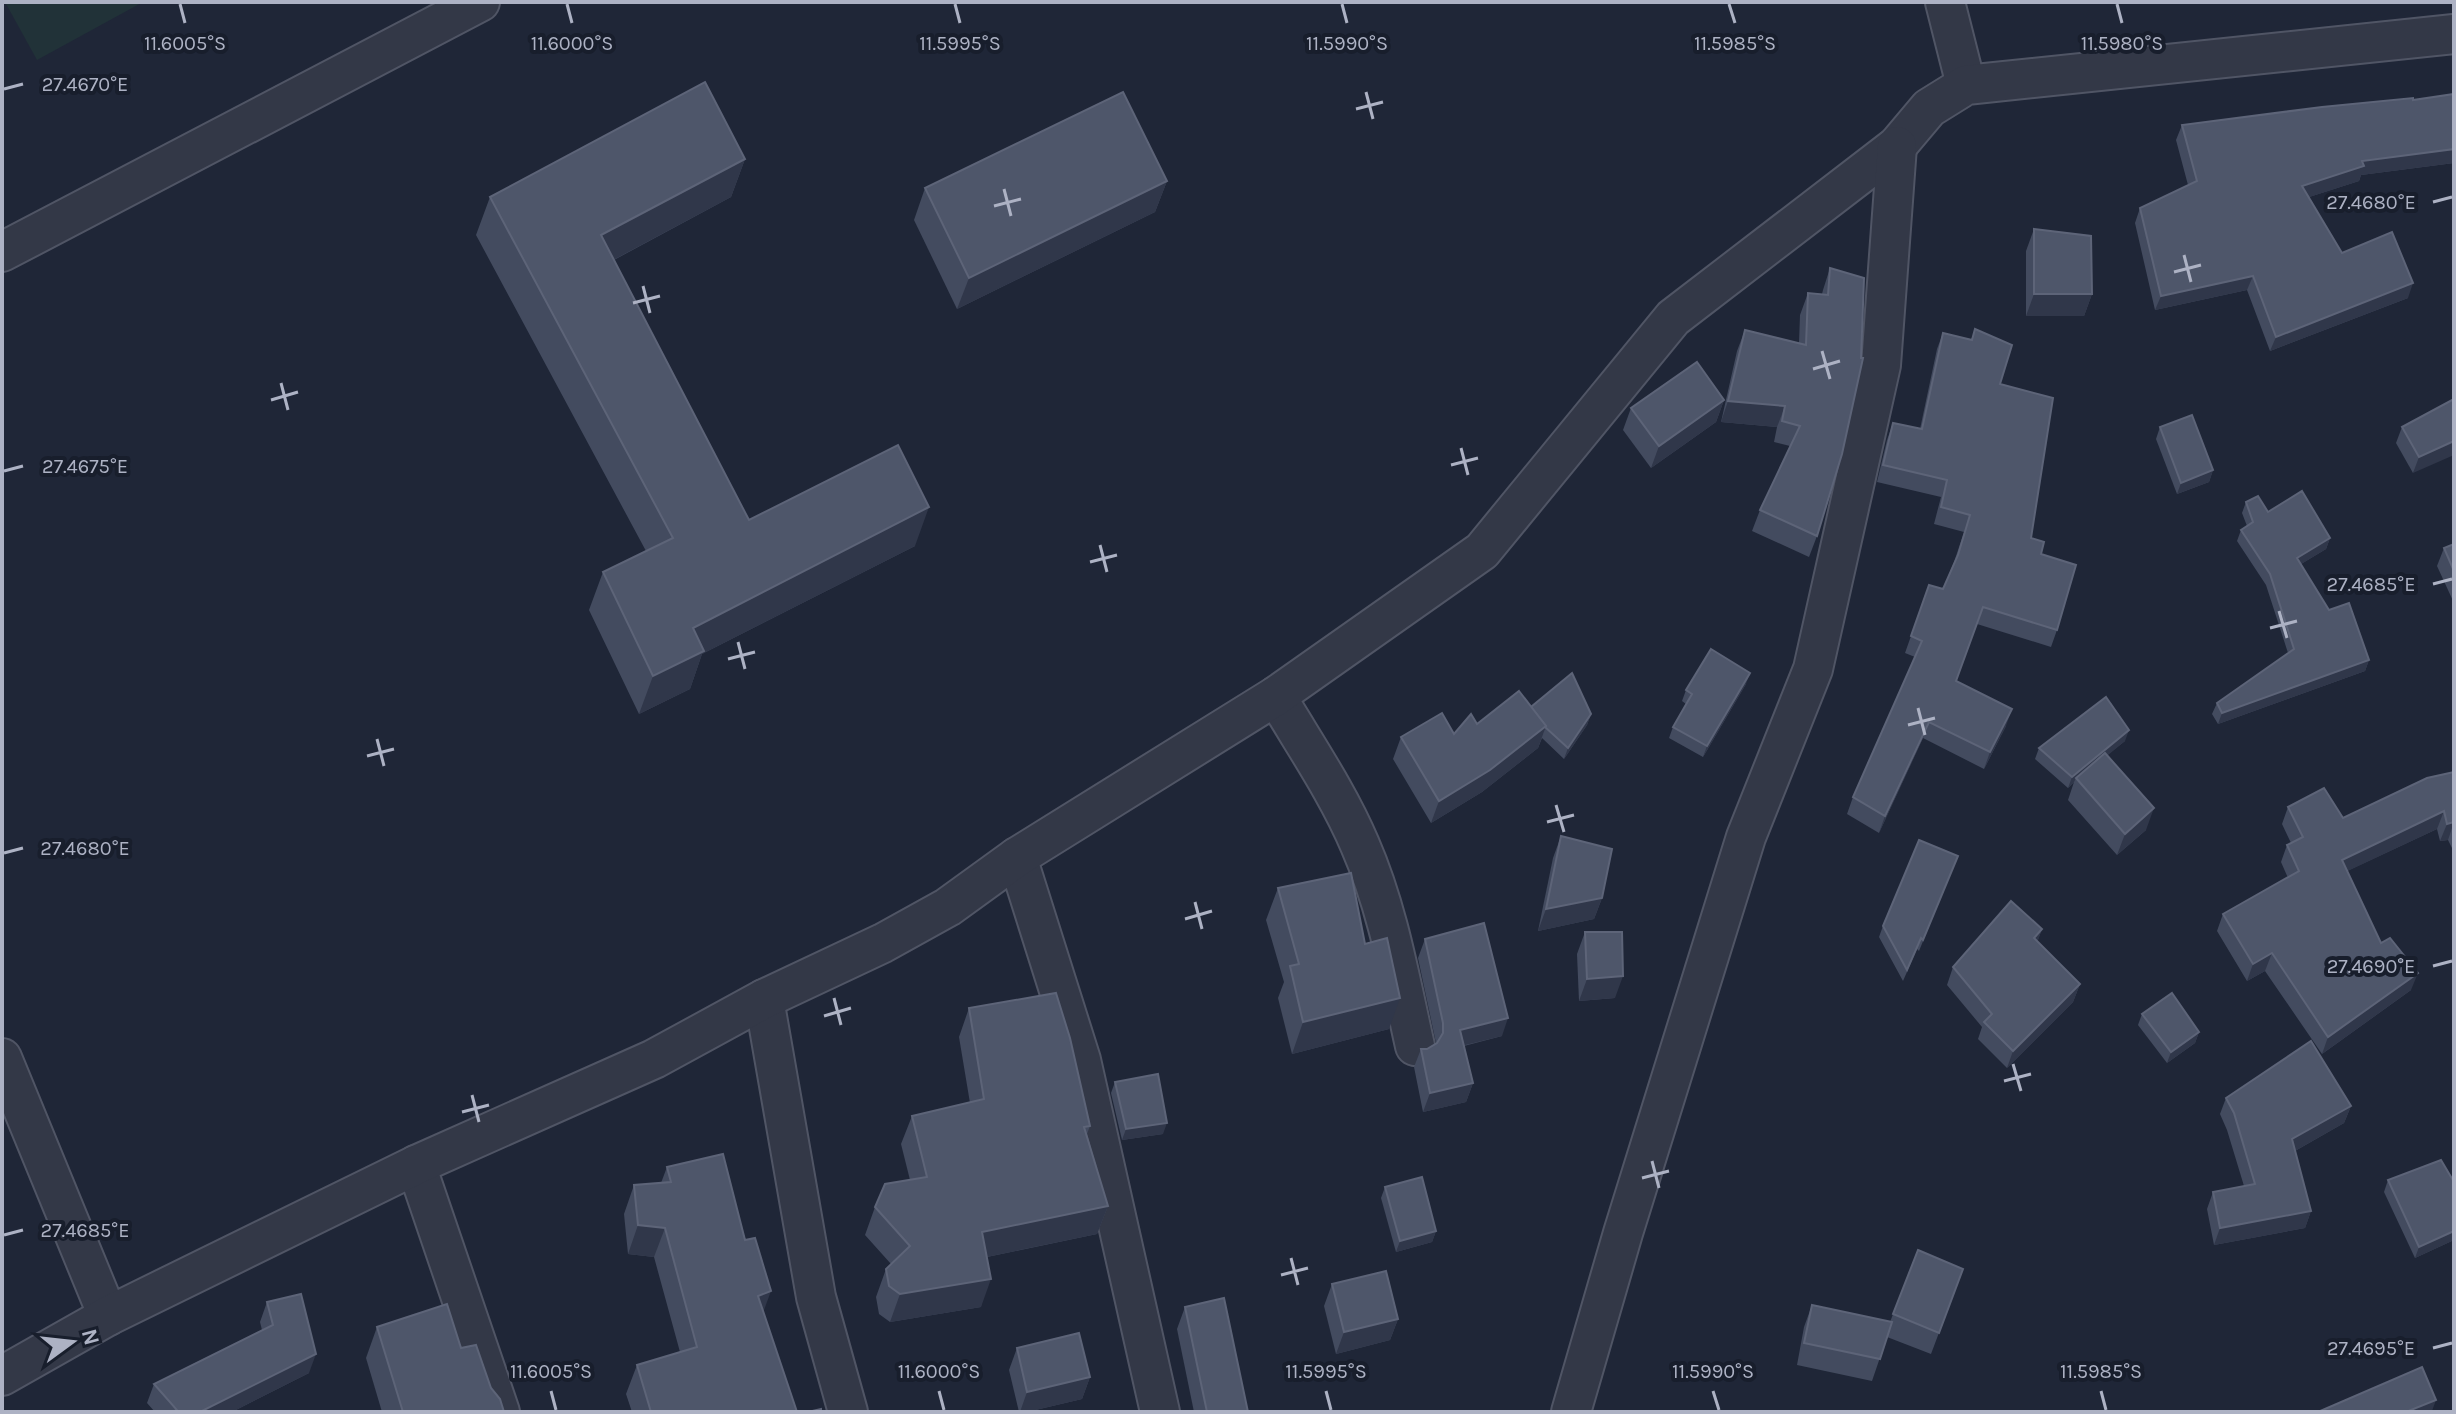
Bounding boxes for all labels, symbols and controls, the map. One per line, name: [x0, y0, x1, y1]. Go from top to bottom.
text: 11.6005°S: [144, 32, 226, 55]
text: 11.6000°S: [531, 32, 613, 55]
text: 11.5995°S: [919, 32, 1001, 55]
text: 11.5990°S: [1306, 32, 1388, 55]
text: 11.5985°S: [1694, 32, 1776, 55]
text: 11.5980°S: [2081, 32, 2163, 55]
text: 27.4670°E: [42, 73, 128, 96]
text: 27.4680°E: [2326, 191, 2416, 214]
text: 27.4675°E: [42, 455, 128, 478]
text: 27.4685°E: [2327, 573, 2415, 596]
text: 27.4680°E: [40, 837, 130, 860]
text: 27.4690°E: [2327, 955, 2415, 978]
text: 27.4685°E: [41, 1219, 129, 1242]
north arrow: [32, 1302, 112, 1382]
text: N: [76, 1326, 105, 1348]
text: 27.4695°E: [2327, 1337, 2415, 1360]
text: 11.6005°S: [510, 1360, 592, 1383]
text: 11.6000°S: [898, 1360, 980, 1383]
text: 11.5995°S: [1285, 1360, 1367, 1383]
text: 11.5990°S: [1672, 1360, 1754, 1383]
text: 11.5985°S: [2060, 1360, 2142, 1383]

